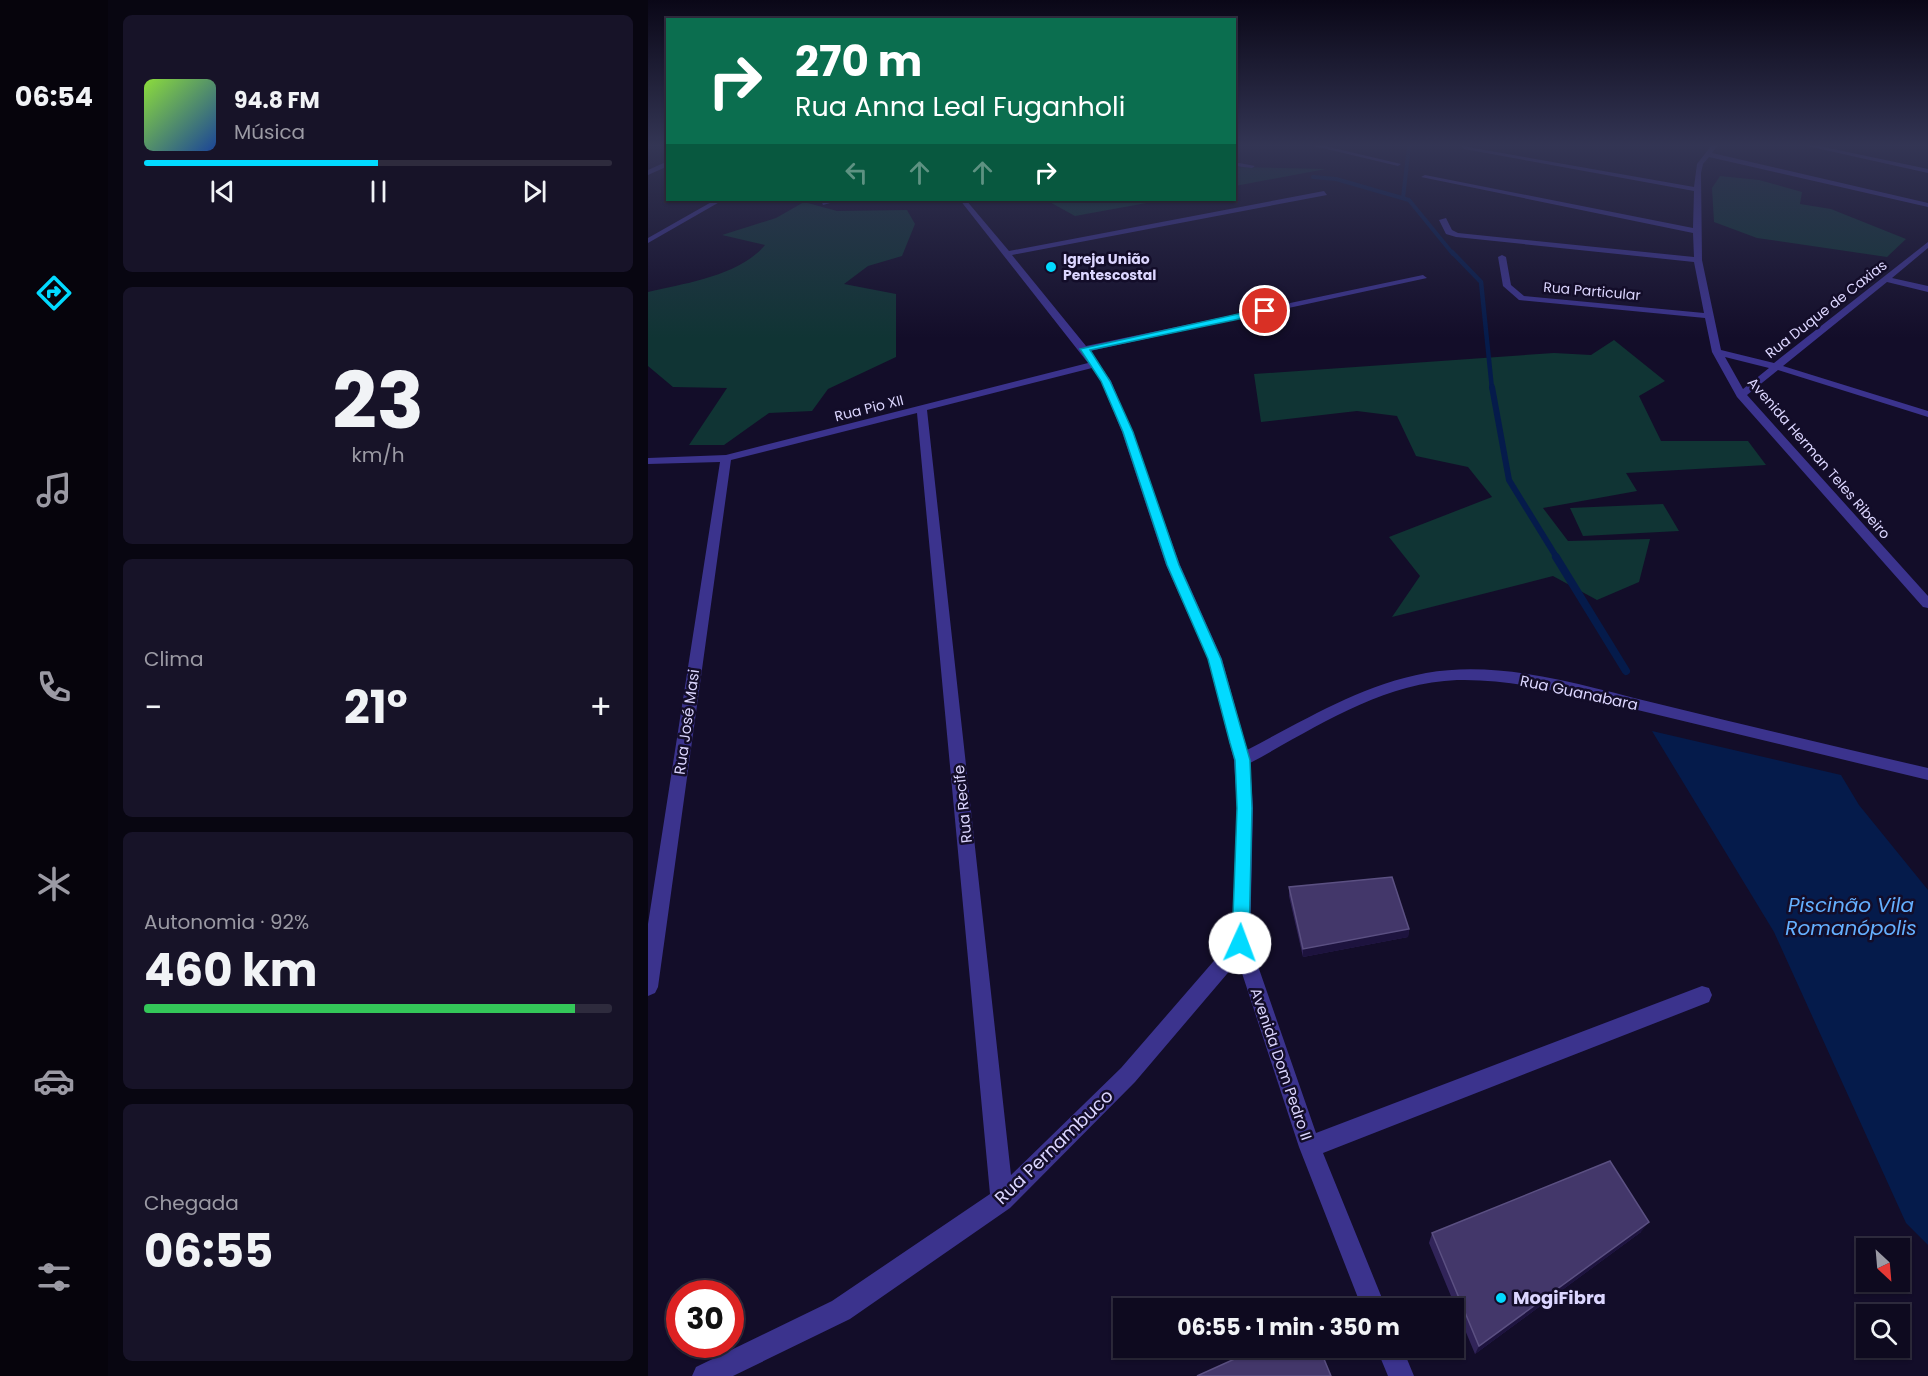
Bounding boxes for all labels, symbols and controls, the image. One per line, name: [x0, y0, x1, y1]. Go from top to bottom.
text: 270 m: [795, 32, 922, 91]
icon: right: [696, 42, 774, 120]
text: 06:54: [15, 78, 93, 115]
text: 94.8 FM: [234, 85, 320, 116]
text: Rua Anna Leal Fuganholi: [795, 88, 1125, 125]
text: Música: [234, 118, 305, 146]
icon: left: [840, 156, 873, 189]
icon: ahead: [903, 156, 936, 189]
icon: ahead: [966, 156, 999, 189]
icon: right: [1029, 156, 1062, 189]
icon: previous: [206, 175, 239, 208]
icon: pause: [362, 175, 395, 208]
icon: next: [518, 175, 551, 208]
place label: Igreja União Pentescostal: [1063, 249, 1156, 285]
street label: Rua Duque de Caxias: [1761, 255, 1891, 363]
marker: Igreja União Pentescostal: [1044, 260, 1058, 274]
icon: directions: [33, 272, 75, 314]
street label: Rua Particular: [1543, 277, 1641, 305]
pin: [1239, 285, 1290, 336]
icon: arrive: [1248, 294, 1281, 327]
text: 23: [332, 346, 424, 455]
street label: Avenida Herman Teles Ribeiro: [1743, 373, 1895, 543]
street label: Rua Pio XII: [832, 390, 906, 426]
text: km/h: [351, 441, 405, 469]
icon: music: [33, 469, 75, 511]
text: Clima: [144, 645, 203, 673]
icon: phone: [33, 666, 75, 708]
street label: Rua José Masi: [669, 668, 704, 776]
street label: Rua Guanabara: [1518, 670, 1640, 715]
text: 21°: [344, 676, 408, 739]
text: −: [144, 684, 162, 731]
text: +: [589, 684, 612, 731]
street label: Rua Recife: [948, 764, 977, 844]
icon: climate: [33, 863, 75, 905]
water label: Piscinão Vila Romanópolis: [1785, 891, 1917, 942]
text: Autonomia · 92%: [144, 908, 309, 936]
position arrow: [1208, 911, 1272, 975]
text: 460 km: [144, 939, 317, 1002]
street label: Avenida Dom Pedro II: [1246, 985, 1317, 1143]
icon: car: [33, 1060, 75, 1102]
street label: Rua Pernambuco: [989, 1083, 1118, 1210]
text: Chegada: [144, 1189, 239, 1217]
text: 06:55: [144, 1220, 273, 1283]
north arrow: [1856, 1238, 1910, 1292]
map controls: [1856, 1238, 1910, 1358]
icon: filters: [33, 1256, 75, 1298]
speed limit sign: 30: [666, 1280, 744, 1358]
place label: MogiFibra: [1513, 1285, 1606, 1310]
marker: MogiFibra: [1494, 1291, 1508, 1305]
button: search: [1856, 1304, 1910, 1358]
text: 06:55 · 1 min · 350 m: [1177, 1312, 1400, 1343]

